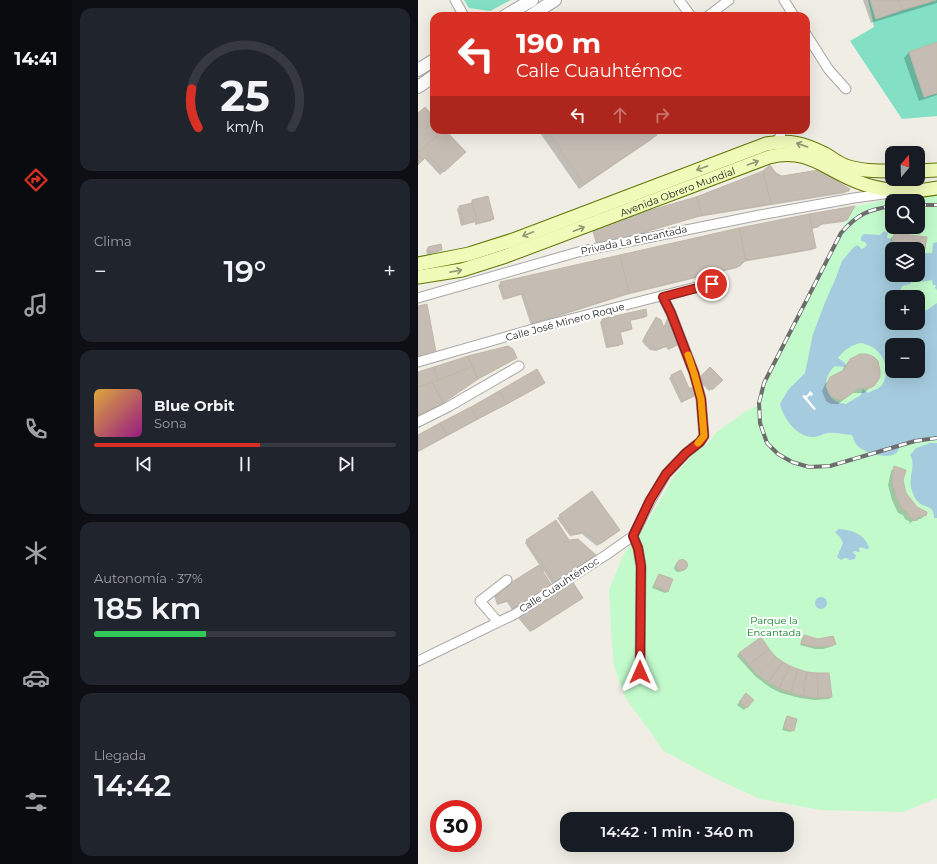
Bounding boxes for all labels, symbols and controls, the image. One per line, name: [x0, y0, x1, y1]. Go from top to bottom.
text: 190 m: [516, 26, 601, 60]
icon: left: [450, 28, 502, 80]
text: 14:41: [14, 48, 58, 70]
text: Calle Cuauhtémoc: [516, 60, 682, 82]
text: 25: [220, 70, 270, 120]
icon: left: [567, 104, 589, 126]
icon: ahead: [609, 104, 631, 126]
icon: right: [651, 104, 673, 126]
text: km/h: [226, 117, 264, 135]
one-way arrow: [796, 141, 809, 148]
north arrow: [885, 146, 925, 186]
map controls: [885, 146, 925, 378]
one-way arrow: [747, 158, 759, 166]
street label: Avenida Obrero Mundial: [618, 164, 737, 219]
one-way arrow: [696, 165, 708, 173]
icon: directions: [22, 166, 50, 194]
button: search: [885, 194, 925, 234]
street label: Privada La Encantada: [580, 222, 688, 258]
one-way arrow: [573, 224, 585, 232]
one-way arrow: [522, 231, 534, 239]
text: Clima: [94, 233, 132, 249]
button: layers: [885, 242, 925, 282]
text: 19°: [224, 253, 266, 290]
text: −: [94, 258, 107, 285]
text: +: [383, 258, 396, 285]
one-way arrow: [450, 266, 463, 274]
pin: [695, 267, 729, 301]
icon: arrive: [701, 273, 723, 295]
button: +: [885, 290, 925, 330]
icon: music: [22, 291, 50, 319]
street label: Calle José Minero Roque: [504, 300, 626, 344]
button: −: [885, 338, 925, 378]
text: Blue Orbit: [154, 396, 234, 415]
icon: phone: [22, 415, 50, 443]
text: Sona: [154, 415, 187, 431]
icon: previous: [133, 453, 155, 475]
icon: pause: [234, 453, 256, 475]
icon: next: [335, 453, 357, 475]
icon: climate: [22, 539, 50, 567]
street label: Calle Cuauhtémoc: [517, 554, 602, 616]
text: Autonomía · 37%: [94, 570, 203, 586]
text: 185 km: [94, 590, 201, 627]
park label: Parque la Encantada: [747, 614, 801, 639]
position arrow: [619, 651, 661, 693]
icon: car: [22, 664, 50, 692]
text: Llegada: [94, 747, 146, 763]
text: 14:42: [94, 767, 171, 804]
icon: filters: [22, 788, 50, 816]
speed limit sign: 30: [430, 800, 482, 852]
text: 14:42 · 1 min · 340 m: [601, 822, 753, 841]

